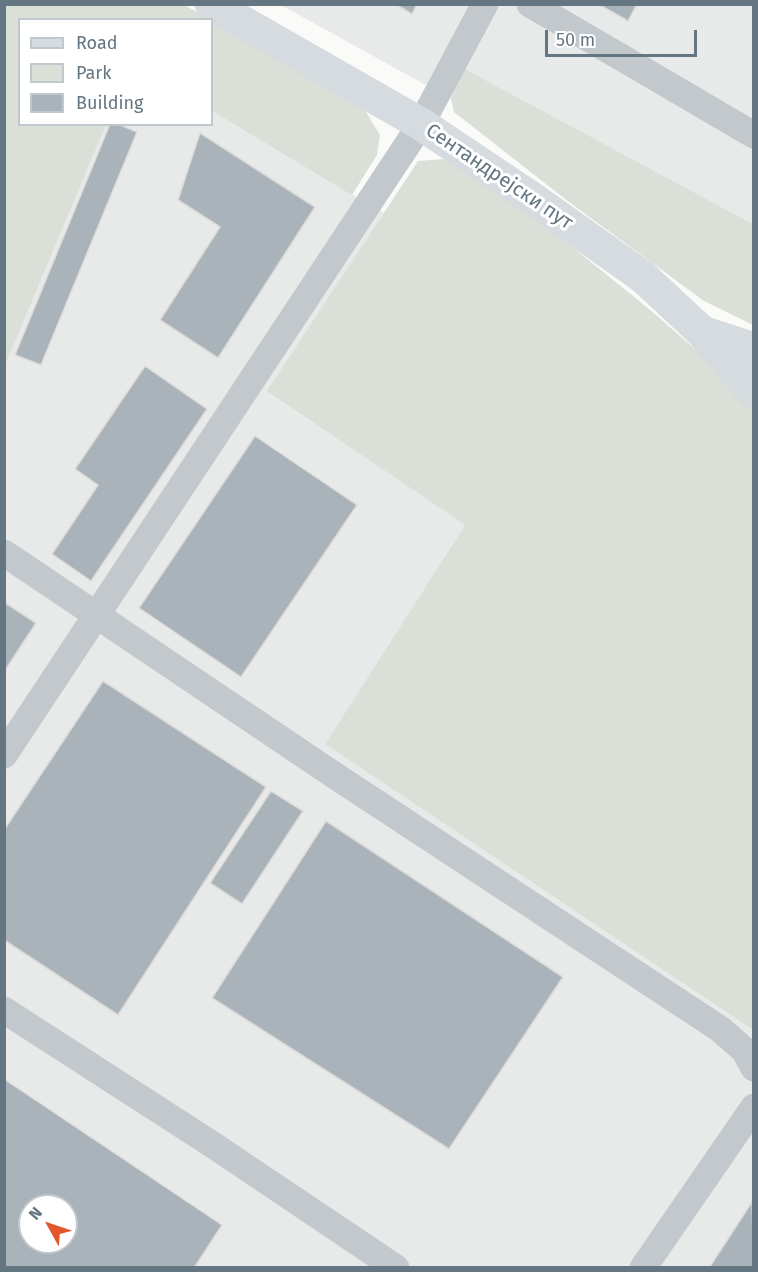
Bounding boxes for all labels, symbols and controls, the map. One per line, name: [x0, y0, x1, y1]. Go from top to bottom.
legend: [18, 18, 213, 126]
scale bar: [548, 18, 700, 56]
text: 50 m: [556, 29, 595, 51]
text: Road: [76, 32, 118, 54]
text: Park: [76, 62, 111, 84]
text: Building: [76, 92, 143, 114]
street label: Сентандрејски пут: [421, 119, 577, 235]
north arrow: [18, 1194, 78, 1254]
text: N: [25, 1203, 46, 1224]

